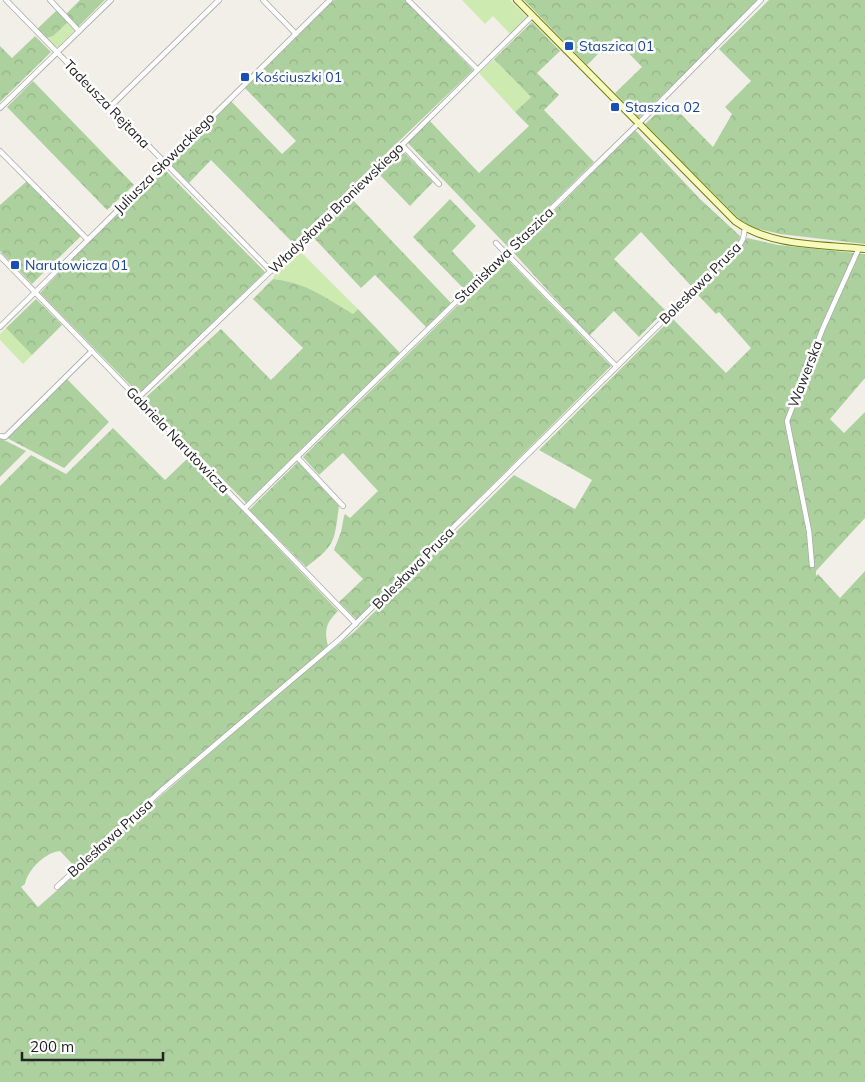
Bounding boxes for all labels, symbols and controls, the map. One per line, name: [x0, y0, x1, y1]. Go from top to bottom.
place label: Staszica 01: [579, 37, 654, 55]
marker: Staszica 01: [563, 40, 575, 52]
street label: Tadeusza Rejtana: [60, 56, 154, 152]
place label: Kościuszki 01: [255, 68, 342, 86]
marker: Kościuszki 01: [239, 71, 251, 83]
place label: Staszica 02: [625, 98, 700, 116]
marker: Staszica 02: [609, 101, 621, 113]
street label: Juliusza Słowackiego: [110, 109, 218, 217]
street label: Władysława Broniewskiego: [265, 139, 407, 277]
street label: Stanisława Staszica: [451, 203, 557, 307]
street label: Bolesława Prusa: [655, 238, 745, 328]
place label: Narutowicza 01: [25, 256, 128, 274]
marker: Narutowicza 01: [9, 259, 21, 271]
street label: Wawerska: [784, 338, 826, 410]
street label: Gabriela Narutowicza: [122, 383, 234, 497]
street label: Bolesława Prusa: [368, 523, 458, 613]
street label: Bolesława Prusa: [64, 795, 156, 881]
scale bar: [22, 1030, 164, 1062]
text: 200 m: [30, 1037, 74, 1056]

